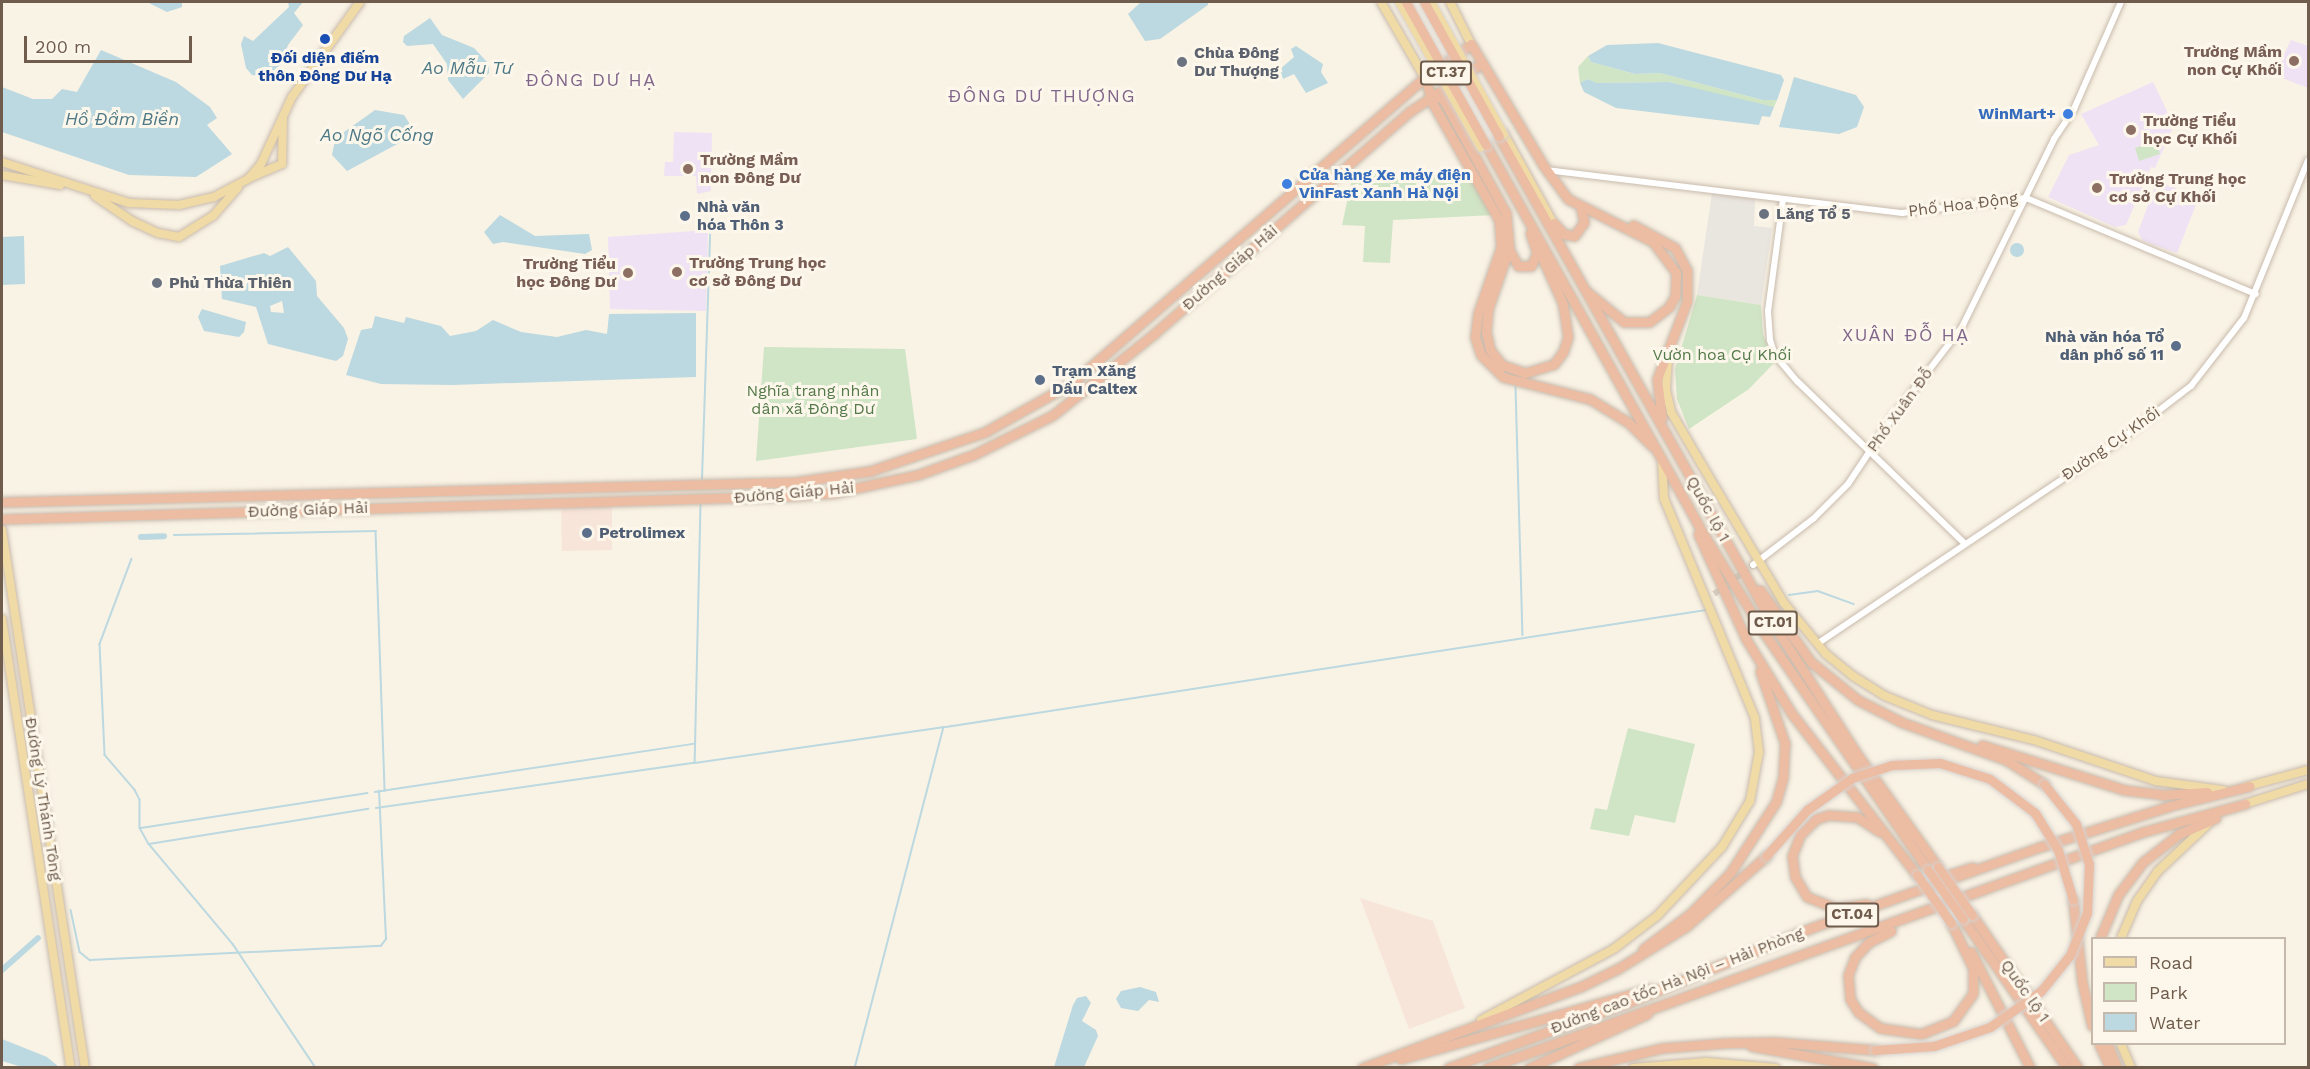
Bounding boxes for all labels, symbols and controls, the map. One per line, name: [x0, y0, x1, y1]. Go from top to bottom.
scale bar: [27, 24, 195, 62]
marker: Đối diện điếm thôn Đông Dư Hạ: [318, 32, 332, 46]
text: 200 m: [35, 36, 91, 57]
place label: Trường Mầm non Cự Khối: [2184, 42, 2282, 80]
place label: Chùa Đông Dư Thượng: [1194, 43, 1279, 81]
place label: Đối diện điếm thôn Đông Dư Hạ: [258, 48, 392, 86]
marker: Trường Mầm non Cự Khối: [2287, 54, 2301, 68]
marker: Chùa Đông Dư Thượng: [1175, 55, 1189, 69]
water label: Ao Mẫu Tư: [421, 57, 513, 79]
road number: CT.37: [1419, 61, 1473, 85]
district label: ĐÔNG DƯ HẠ: [525, 69, 657, 91]
district label: ĐÔNG DƯ THƯỢNG: [948, 85, 1136, 107]
place label: WinMart+: [1978, 104, 2056, 124]
marker: WinMart+: [2061, 107, 2075, 121]
water label: Hồ Đầm Biền: [65, 108, 179, 130]
place label: Trường Tiểu học Cự Khối: [2143, 111, 2237, 149]
marker: Trường Tiểu học Cự Khối: [2124, 123, 2138, 137]
water label: Ao Ngõ Cống: [320, 124, 434, 146]
place label: Trường Mầm non Đông Dư: [700, 150, 800, 188]
marker: Trường Mầm non Đông Dư: [681, 162, 695, 176]
place label: Cửa hàng Xe máy điện VinFast Xanh Hà Nội: [1299, 165, 1471, 203]
place label: Trường Trung học cơ sở Cự Khối: [2109, 169, 2247, 207]
marker: Cửa hàng Xe máy điện VinFast Xanh Hà Nội: [1280, 177, 1294, 191]
marker: Trường Trung học cơ sở Cự Khối: [2090, 181, 2104, 195]
street label: Phố Hoa Động: [1907, 189, 2019, 221]
place label: Nhà văn hóa Thôn 3: [697, 197, 784, 235]
place label: Lăng Tổ 5: [1776, 204, 1851, 224]
marker: Lăng Tổ 5: [1757, 207, 1771, 221]
marker: Nhà văn hóa Thôn 3: [678, 209, 692, 223]
street label: Đường Giáp Hải: [1178, 221, 1282, 315]
place label: Trường Trung học cơ sở Đông Dư: [689, 253, 827, 291]
place label: Trường Tiểu học Đông Dư: [516, 254, 616, 292]
marker: Trường Trung học cơ sở Đông Dư: [670, 265, 684, 279]
marker: Trường Tiểu học Đông Dư: [621, 266, 635, 280]
place label: Phủ Thừa Thiên: [169, 273, 292, 293]
marker: Phủ Thừa Thiên: [150, 276, 164, 290]
district label: XUÂN ĐỖ HẠ: [1842, 324, 1970, 346]
place label: Nhà văn hóa Tổ dân phố số 11: [2044, 327, 2164, 365]
marker: Nhà văn hóa Tổ dân phố số 11: [2169, 339, 2183, 353]
park label: Vườn hoa Cự Khối: [1652, 345, 1792, 365]
place label: Trạm Xăng Dầu Caltex: [1052, 361, 1138, 399]
street label: Phố Xuân Đỗ: [1863, 364, 1937, 456]
marker: Trạm Xăng Dầu Caltex: [1033, 373, 1047, 387]
park label: Nghĩa trang nhân dân xã Đông Dư: [746, 381, 880, 419]
street label: Đường Cự Khối: [2058, 403, 2164, 485]
street label: Quốc lộ 1: [1682, 473, 1734, 545]
street label: Đường Giáp Hải: [733, 478, 855, 508]
street label: Đường Giáp Hải: [247, 498, 369, 522]
place label: Petrolimex: [599, 523, 685, 543]
marker: Petrolimex: [580, 526, 594, 540]
road number: CT.01: [1748, 611, 1798, 635]
street label: Đường Lý Thánh Tông: [20, 715, 66, 883]
road number: CT.04: [1825, 903, 1879, 927]
street label: Đường cao tốc Hà Nội – Hải Phòng: [1547, 924, 1807, 1038]
legend: [2091, 937, 2286, 1045]
text: Road: [2149, 952, 2193, 973]
street label: Quốc lộ 1: [1996, 956, 2054, 1026]
text: Park: [2149, 982, 2188, 1003]
text: Water: [2149, 1012, 2201, 1033]

